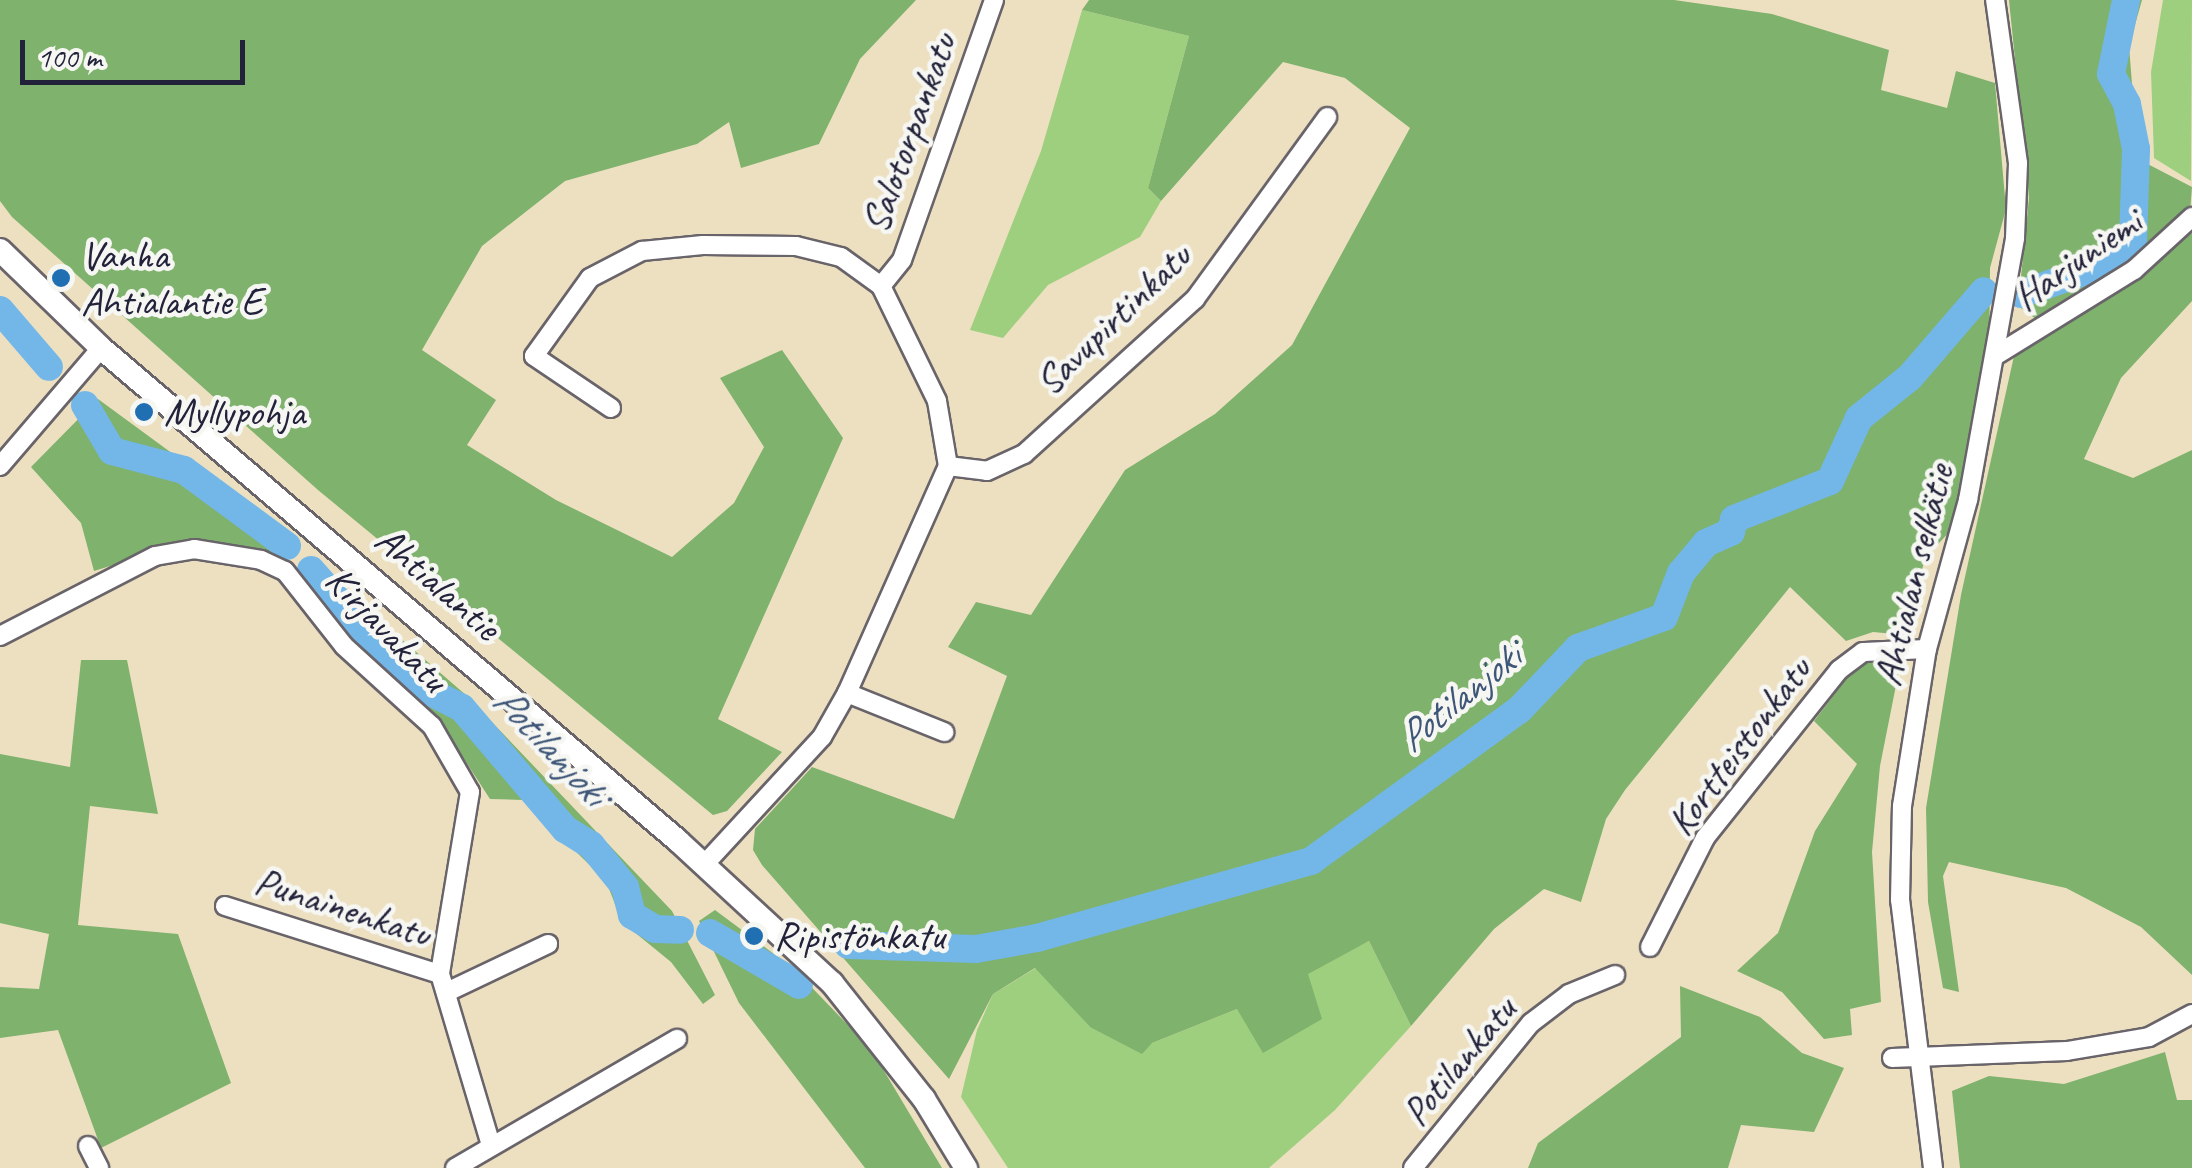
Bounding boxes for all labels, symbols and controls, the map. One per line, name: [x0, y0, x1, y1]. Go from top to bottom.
scale bar: [25, 20, 250, 82]
street label: Salotorpankatu: [851, 27, 967, 239]
text: 100 m: [37, 38, 102, 76]
street label: Harjuniemi: [2004, 198, 2150, 320]
place label: Vanha Ahtialantie E: [81, 231, 262, 325]
street label: Savupirtinkatu: [1025, 233, 1201, 405]
marker: Vanha Ahtialantie E: [50, 267, 72, 289]
place label: Myllypohja: [164, 388, 305, 436]
marker: Myllypohja: [133, 401, 155, 423]
street label: Ahtialan selkätie: [1862, 460, 1964, 690]
street label: Ahtialantie: [366, 516, 510, 650]
street label: Kirjavakatu: [315, 556, 459, 702]
water label: Potilanjoki: [1387, 633, 1531, 763]
street label: Kortteistonkatu: [1656, 647, 1822, 845]
water label: Potilanjoki: [482, 676, 618, 816]
street label: Punainenkatu: [249, 856, 437, 958]
place label: Ripistönkatu: [774, 912, 945, 960]
marker: Ripistönkatu: [743, 925, 765, 947]
street label: Potilankatu: [1391, 987, 1527, 1135]

